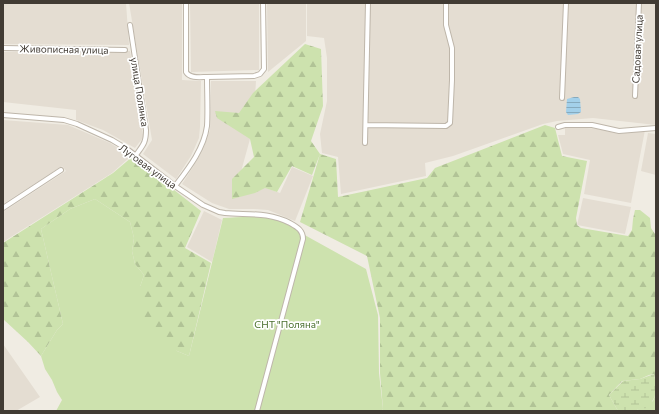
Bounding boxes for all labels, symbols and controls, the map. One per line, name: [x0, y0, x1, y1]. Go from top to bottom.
street label: Садовая улица: [629, 14, 645, 84]
street label: Живописная улица: [19, 42, 109, 56]
street label: улица Полянка: [129, 57, 151, 127]
street label: Луговая улица: [117, 141, 179, 191]
park label: СНТ "Поляна": [254, 318, 320, 330]

